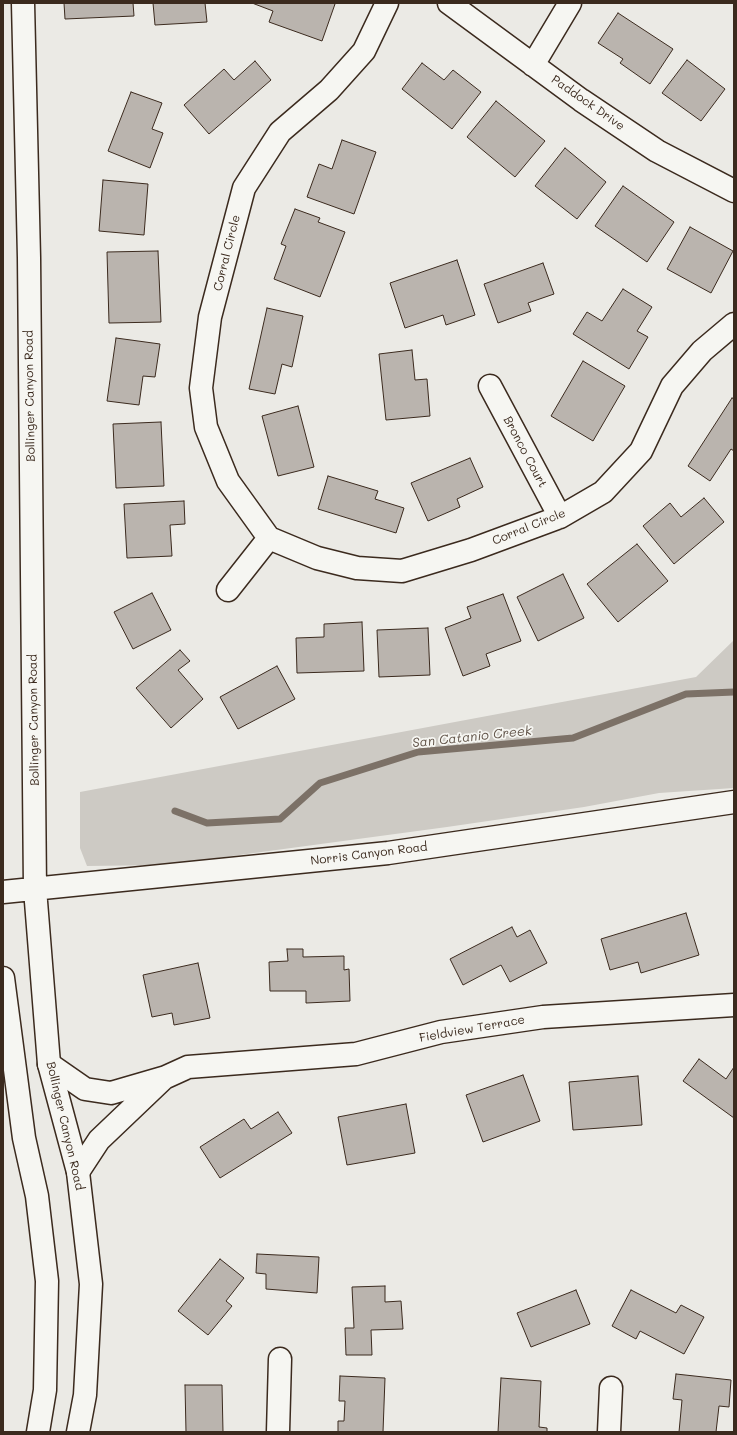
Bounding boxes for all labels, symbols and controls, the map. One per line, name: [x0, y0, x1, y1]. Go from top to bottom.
street label: Paddock Drive: [549, 72, 627, 134]
street label: Corral Circle: [211, 214, 243, 292]
street label: Bollinger Canyon Road: [22, 330, 38, 462]
street label: Bronco Court: [500, 414, 550, 490]
street label: Corral Circle: [490, 506, 568, 548]
street label: Bollinger Canyon Road: [26, 654, 42, 786]
water label: San Catanio Creek: [412, 723, 532, 751]
street label: Norris Canyon Road: [310, 840, 428, 868]
street label: Fieldview Terrace: [418, 1013, 526, 1045]
street label: Bollinger Canyon Road: [43, 1060, 87, 1192]

